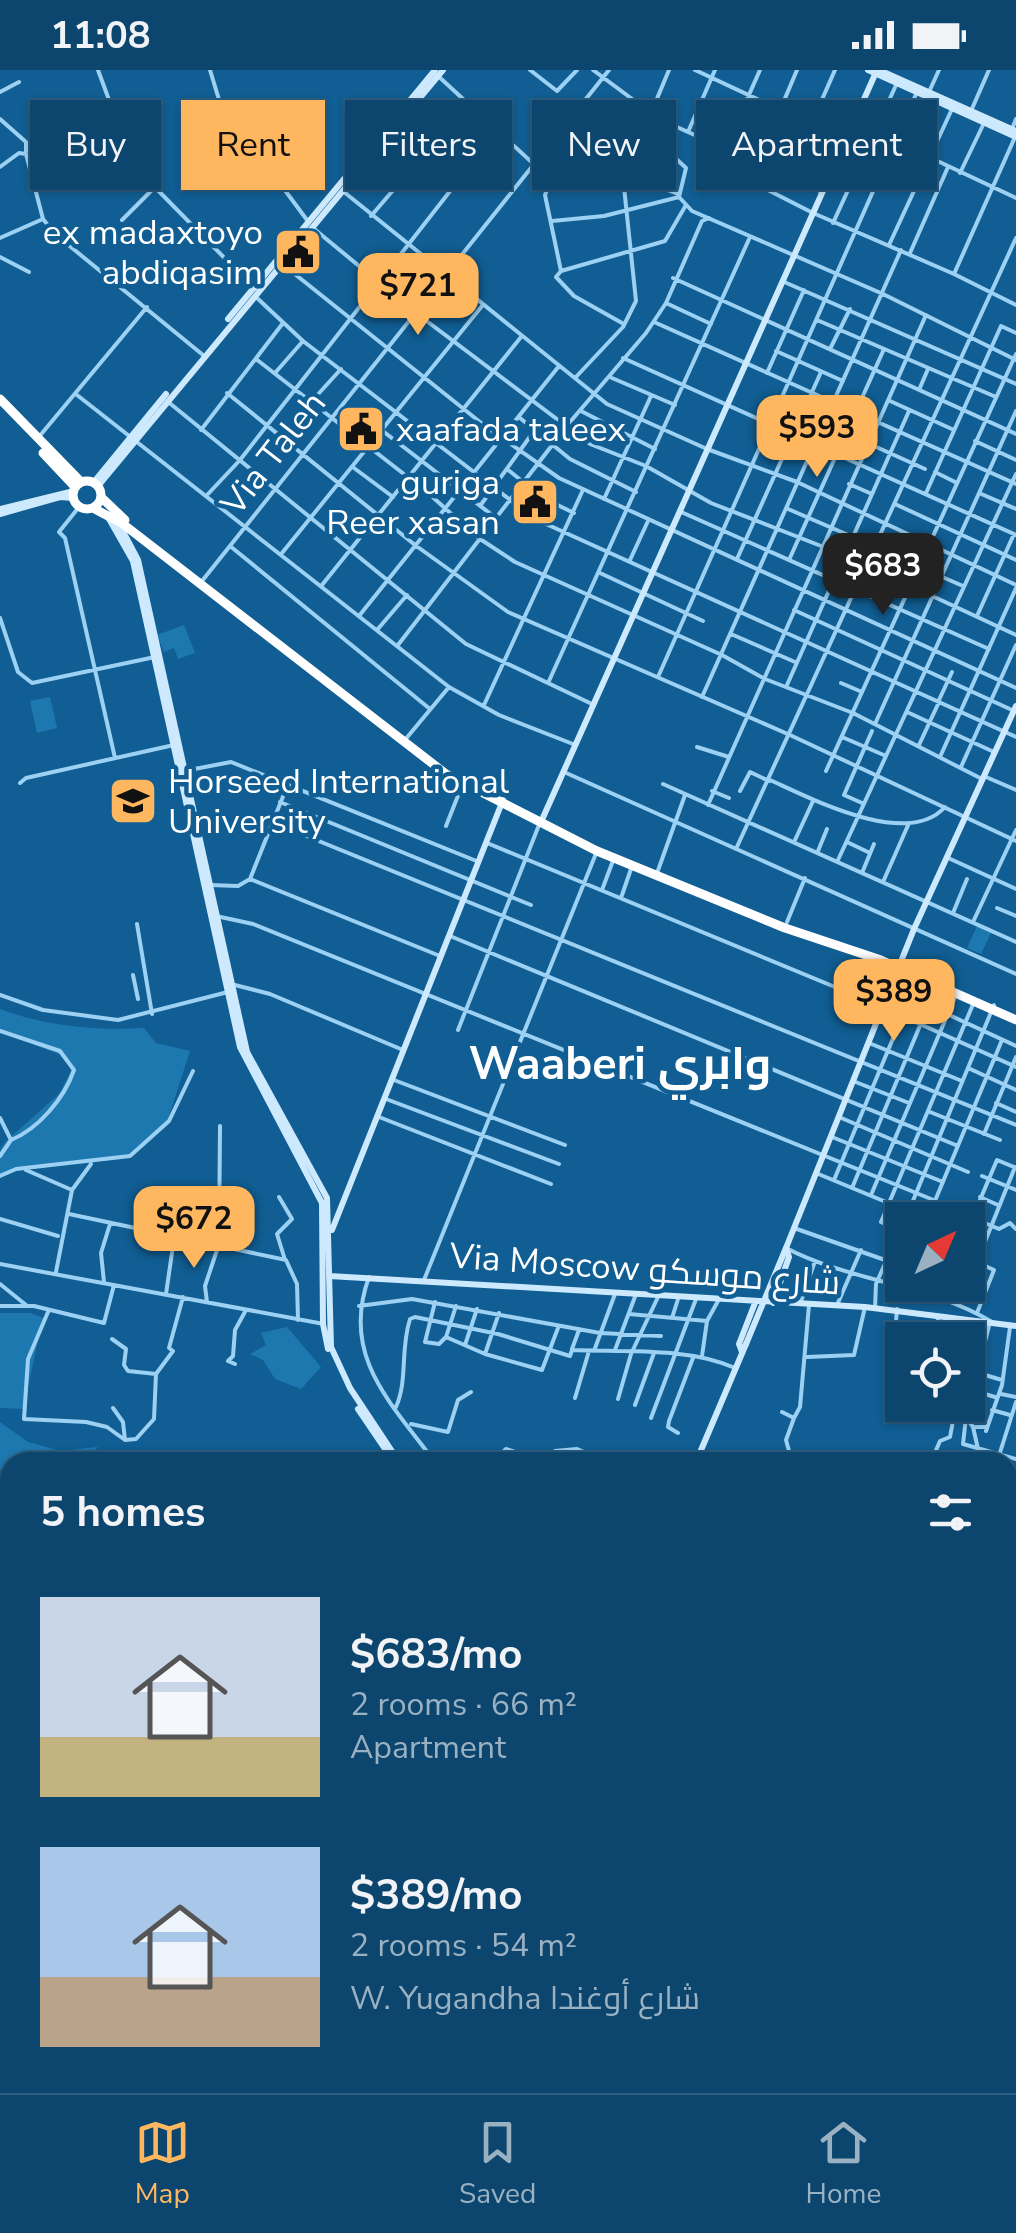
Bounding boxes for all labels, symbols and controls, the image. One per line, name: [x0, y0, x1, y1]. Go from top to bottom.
text: 11:08: [50, 10, 151, 61]
chip: Buy: [30, 100, 161, 190]
chip: Rent: [181, 100, 325, 190]
chip: Filters: [345, 100, 512, 190]
chip: New: [532, 100, 676, 190]
chip: Apartment: [696, 100, 937, 190]
place label: ex madaxtoyo abdiqasim: [43, 209, 263, 296]
public building icon: ex madaxtoyo abdiqasim: [272, 226, 324, 278]
pin: $721: [359, 253, 477, 338]
text: $721: [380, 264, 456, 307]
street label: Via Taleh: [209, 382, 337, 526]
pin: $593: [758, 395, 876, 480]
public building icon: xaafada taleex: [335, 403, 387, 455]
place label: xaafada taleex: [396, 406, 626, 453]
text: $593: [779, 406, 855, 449]
place label: guriga Reer xasan: [326, 459, 500, 546]
public building icon: guriga Reer xasan: [509, 476, 561, 528]
pin: $683: [824, 533, 942, 618]
text: $683: [845, 544, 921, 587]
place label: Horseed International University: [168, 758, 510, 845]
school or university icon: Horseed International University: [107, 775, 159, 827]
pin: $389: [835, 959, 953, 1044]
text: $389: [856, 970, 932, 1013]
district label: Waaberi وابري: [469, 1034, 771, 1100]
pin: $672: [135, 1186, 253, 1271]
text: $672: [156, 1197, 232, 1240]
north arrow: [885, 1202, 985, 1302]
map controls: [885, 1202, 985, 1422]
street label: Via Moscow شارع موسكو: [447, 1232, 842, 1307]
button: locate: [885, 1322, 985, 1422]
text: 5 homes: [40, 1484, 205, 1541]
icon: filters: [923, 1485, 978, 1540]
text: $683/mo: [350, 1626, 522, 1683]
icon: home: [120, 1637, 240, 1757]
text: 2 rooms · 66 m²: [350, 1683, 577, 1726]
text: Apartment: [350, 1726, 506, 1769]
text: $389/mo: [350, 1867, 522, 1924]
icon: home: [120, 1887, 240, 2007]
text: 2 rooms · 54 m²: [350, 1924, 577, 1967]
text: W. Yugandha شارع أوغندا: [350, 1977, 700, 2020]
tab: Map: [135, 2115, 190, 2213]
tab: Saved: [459, 2115, 536, 2213]
tab: Home: [806, 2115, 881, 2213]

